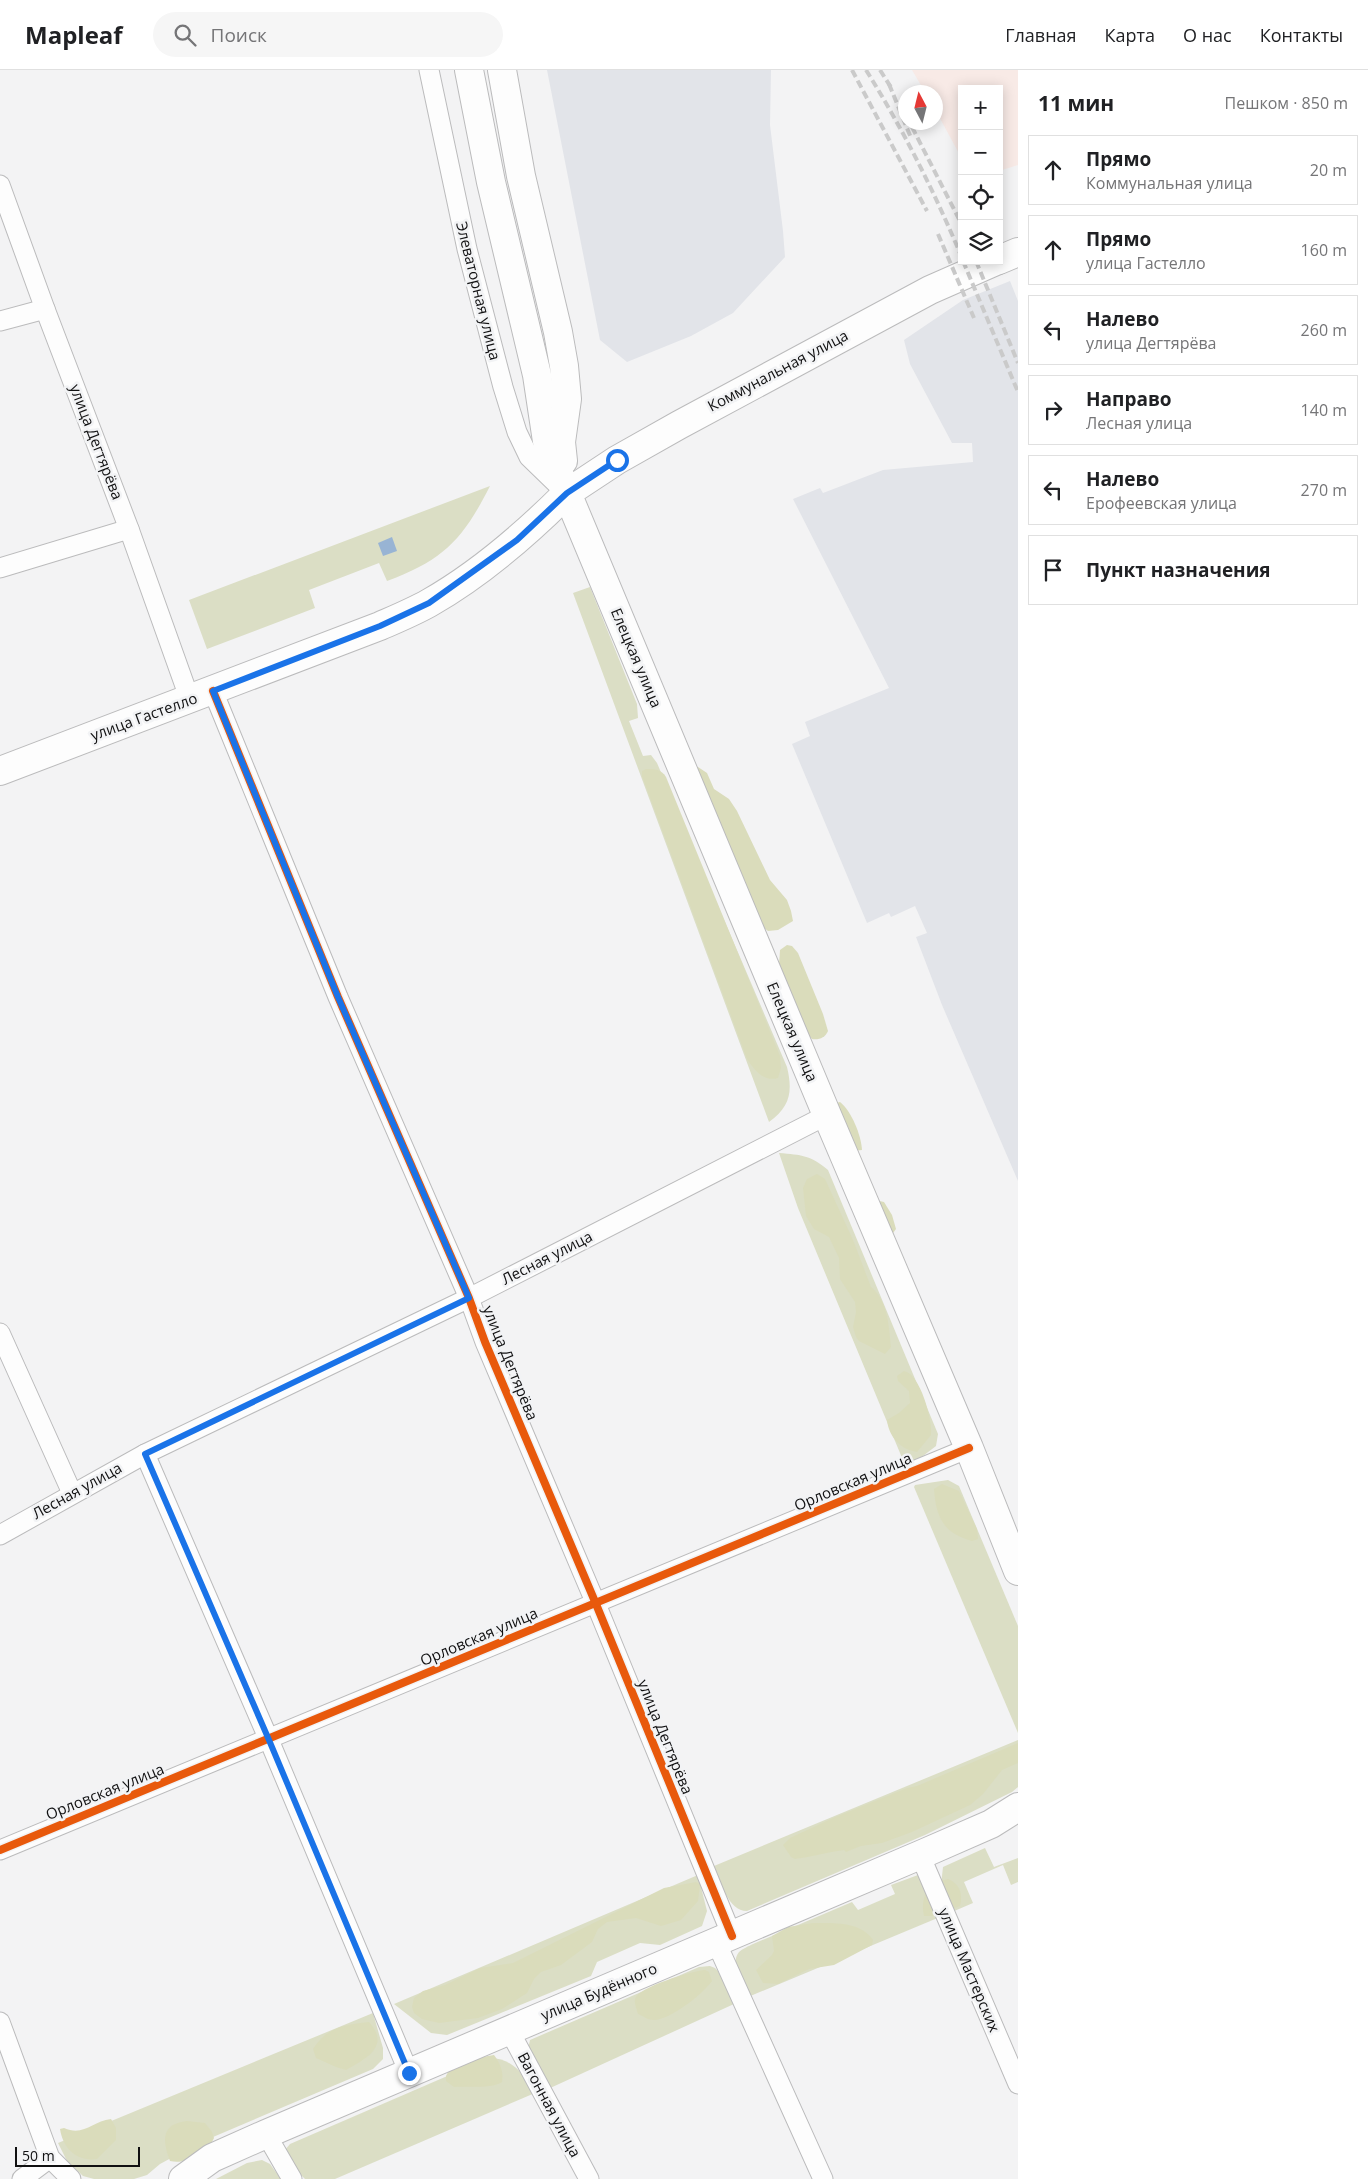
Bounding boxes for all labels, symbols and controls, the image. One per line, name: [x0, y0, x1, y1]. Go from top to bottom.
search box: [153, 12, 503, 57]
text: Mapleaf: [25, 18, 123, 51]
icon: search: [171, 21, 199, 49]
text: Поиск: [211, 22, 267, 48]
text: Главная: [1005, 23, 1077, 47]
text: Карта: [1105, 23, 1155, 47]
text: О нас: [1183, 23, 1232, 47]
text: Контакты: [1260, 23, 1343, 47]
north arrow: [898, 85, 943, 130]
map controls: [958, 85, 1003, 265]
button: +: [958, 85, 1003, 130]
text: 11 мин: [1038, 89, 1114, 117]
text: Пешком · 850 m: [1225, 92, 1348, 114]
button: −: [958, 130, 1003, 175]
text: Прямо: [1086, 146, 1151, 172]
icon: ahead: [1039, 156, 1067, 184]
text: 20 m: [1310, 159, 1347, 181]
text: Коммунальная улица: [1086, 172, 1253, 194]
button: locate: [958, 175, 1003, 220]
street label: Элеваторная улица: [452, 219, 506, 362]
button: layers: [958, 220, 1003, 265]
text: Прямо: [1086, 226, 1151, 252]
icon: ahead: [1039, 236, 1067, 264]
text: 160 m: [1301, 239, 1347, 261]
text: улица Гастелло: [1086, 252, 1206, 274]
text: Налево: [1086, 306, 1159, 332]
icon: left: [1039, 316, 1067, 344]
text: 260 m: [1301, 319, 1347, 341]
street label: Коммунальная улица: [704, 325, 851, 416]
text: улица Дегтярёва: [1086, 332, 1216, 354]
street label: улица Дегтярёва: [66, 381, 128, 502]
text: Направо: [1086, 386, 1172, 412]
icon: right: [1039, 396, 1067, 424]
text: 140 m: [1301, 399, 1347, 421]
text: Лесная улица: [1086, 412, 1192, 434]
route start: [606, 449, 629, 472]
text: Налево: [1086, 466, 1159, 492]
icon: left: [1039, 476, 1067, 504]
text: 270 m: [1301, 479, 1347, 501]
text: Ерофеевская улица: [1086, 492, 1237, 514]
icon: arrive: [1039, 556, 1067, 584]
text: Пункт назначения: [1086, 557, 1271, 583]
street label: Елецкая улица: [607, 605, 667, 710]
street label: улица Гастелло: [87, 687, 200, 745]
street label: Елецкая улица: [763, 979, 823, 1084]
street label: Лесная улица: [498, 1226, 595, 1289]
street label: улица Дегтярёва: [479, 1302, 543, 1423]
street label: Орловская улица: [791, 1447, 914, 1515]
street label: Лесная улица: [28, 1457, 125, 1523]
street label: Орловская улица: [417, 1602, 540, 1670]
street label: улица Дегтярёва: [634, 1676, 698, 1797]
street label: Орловская улица: [43, 1758, 167, 1824]
street label: улица Мастерских: [935, 1904, 1005, 2035]
street label: улица Будённого: [537, 1958, 660, 2025]
street label: Вагонная улица: [514, 2048, 586, 2161]
route end: [398, 2062, 421, 2085]
scale bar: [15, 2144, 140, 2167]
text: 50 m: [22, 2146, 55, 2165]

